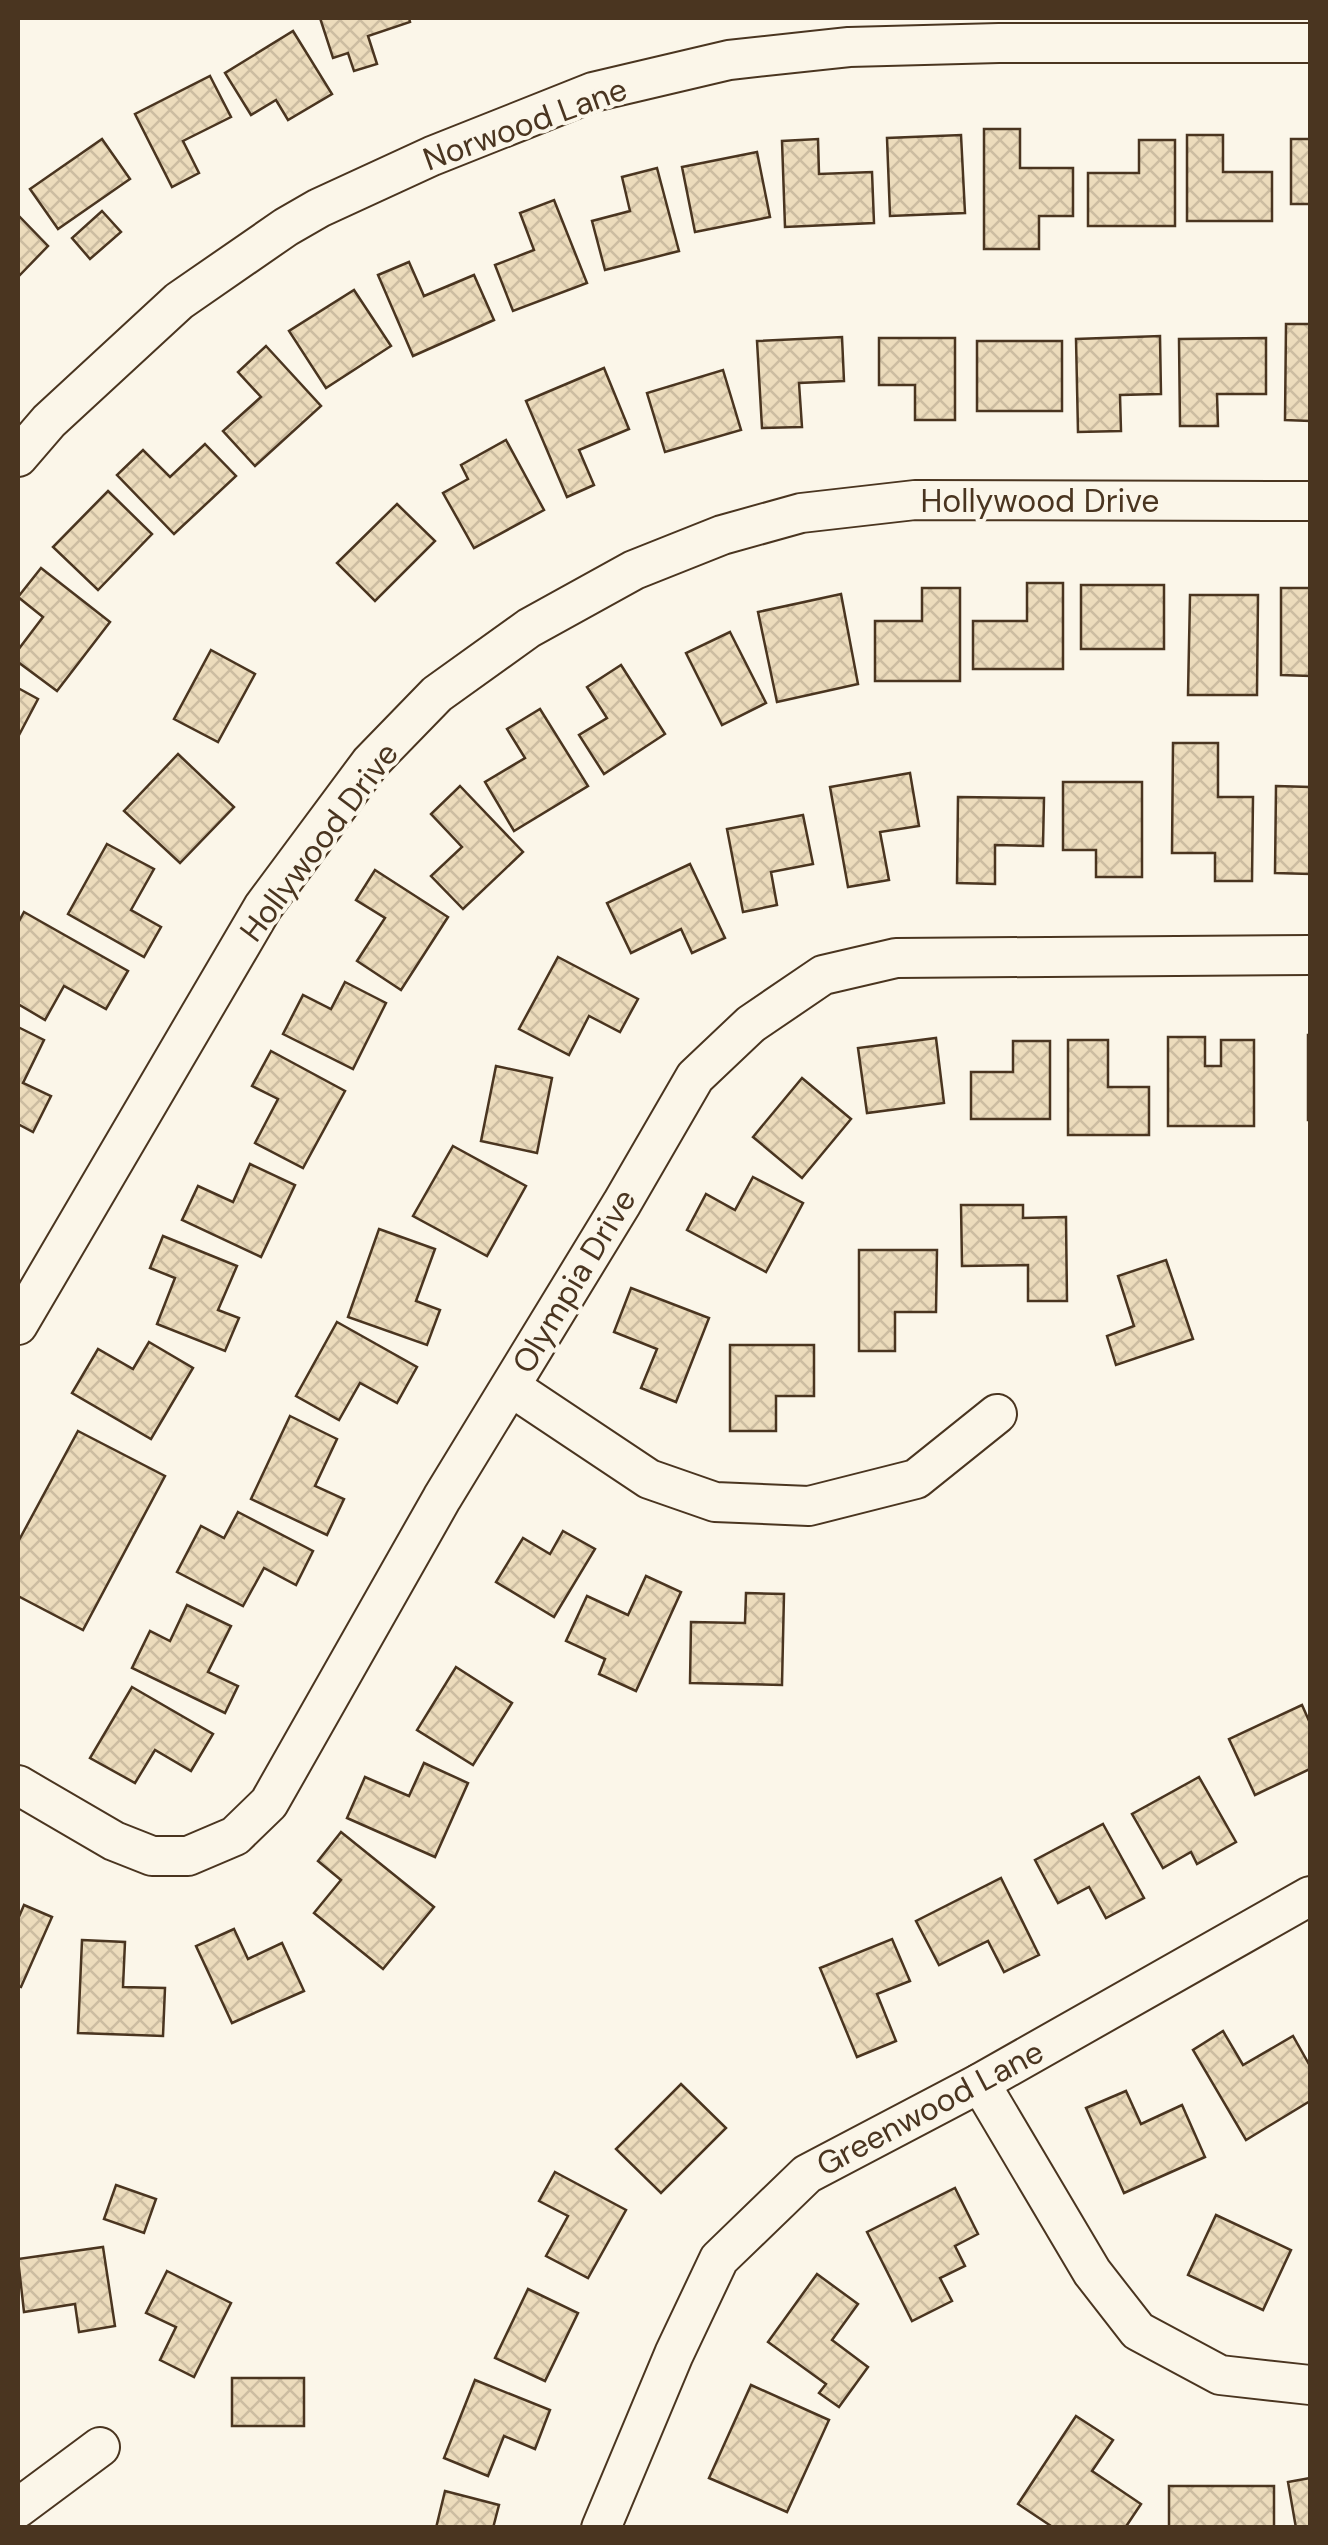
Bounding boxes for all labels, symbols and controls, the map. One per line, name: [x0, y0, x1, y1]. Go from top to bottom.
street label: Norwood Lane: [417, 68, 633, 180]
street label: Hollywood Drive: [921, 480, 1159, 522]
street label: Hollywood Drive: [230, 734, 408, 950]
street label: Olympia Drive: [503, 1181, 645, 1381]
street label: Greenwood Lane: [809, 2030, 1051, 2186]

